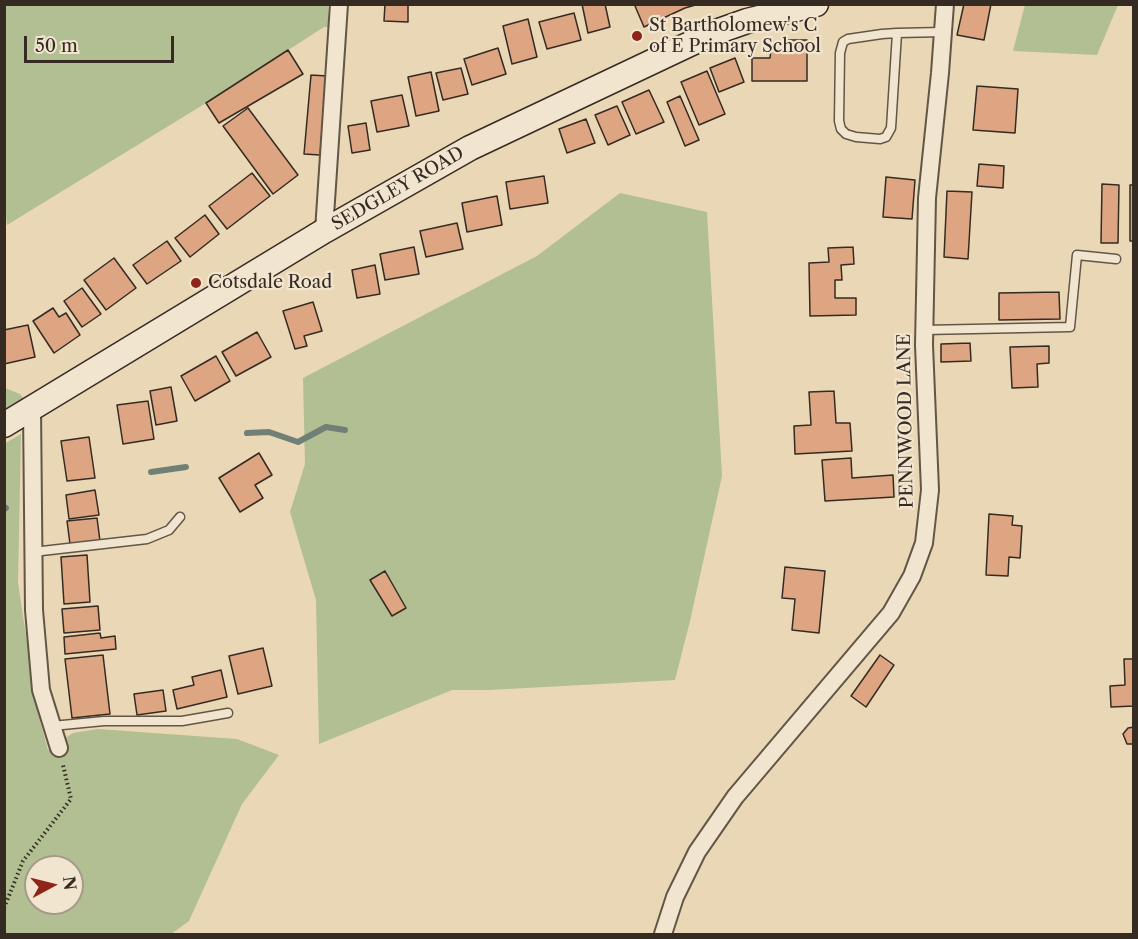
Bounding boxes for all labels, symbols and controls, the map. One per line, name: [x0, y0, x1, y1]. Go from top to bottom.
place label: St Bartholomew's C of E Primary School: [649, 15, 821, 57]
scale bar: [27, 24, 177, 62]
marker: St Bartholomew's C of E Primary School: [630, 29, 644, 43]
text: 50 m: [35, 35, 78, 57]
street label: SEDGLEY ROAD: [328, 142, 468, 236]
place label: Cotsdale Road: [208, 272, 332, 294]
marker: Cotsdale Road: [189, 276, 203, 290]
street label: PENNWOOD LANE: [894, 334, 918, 508]
north arrow: [24, 855, 84, 915]
text: N: [59, 875, 81, 891]

